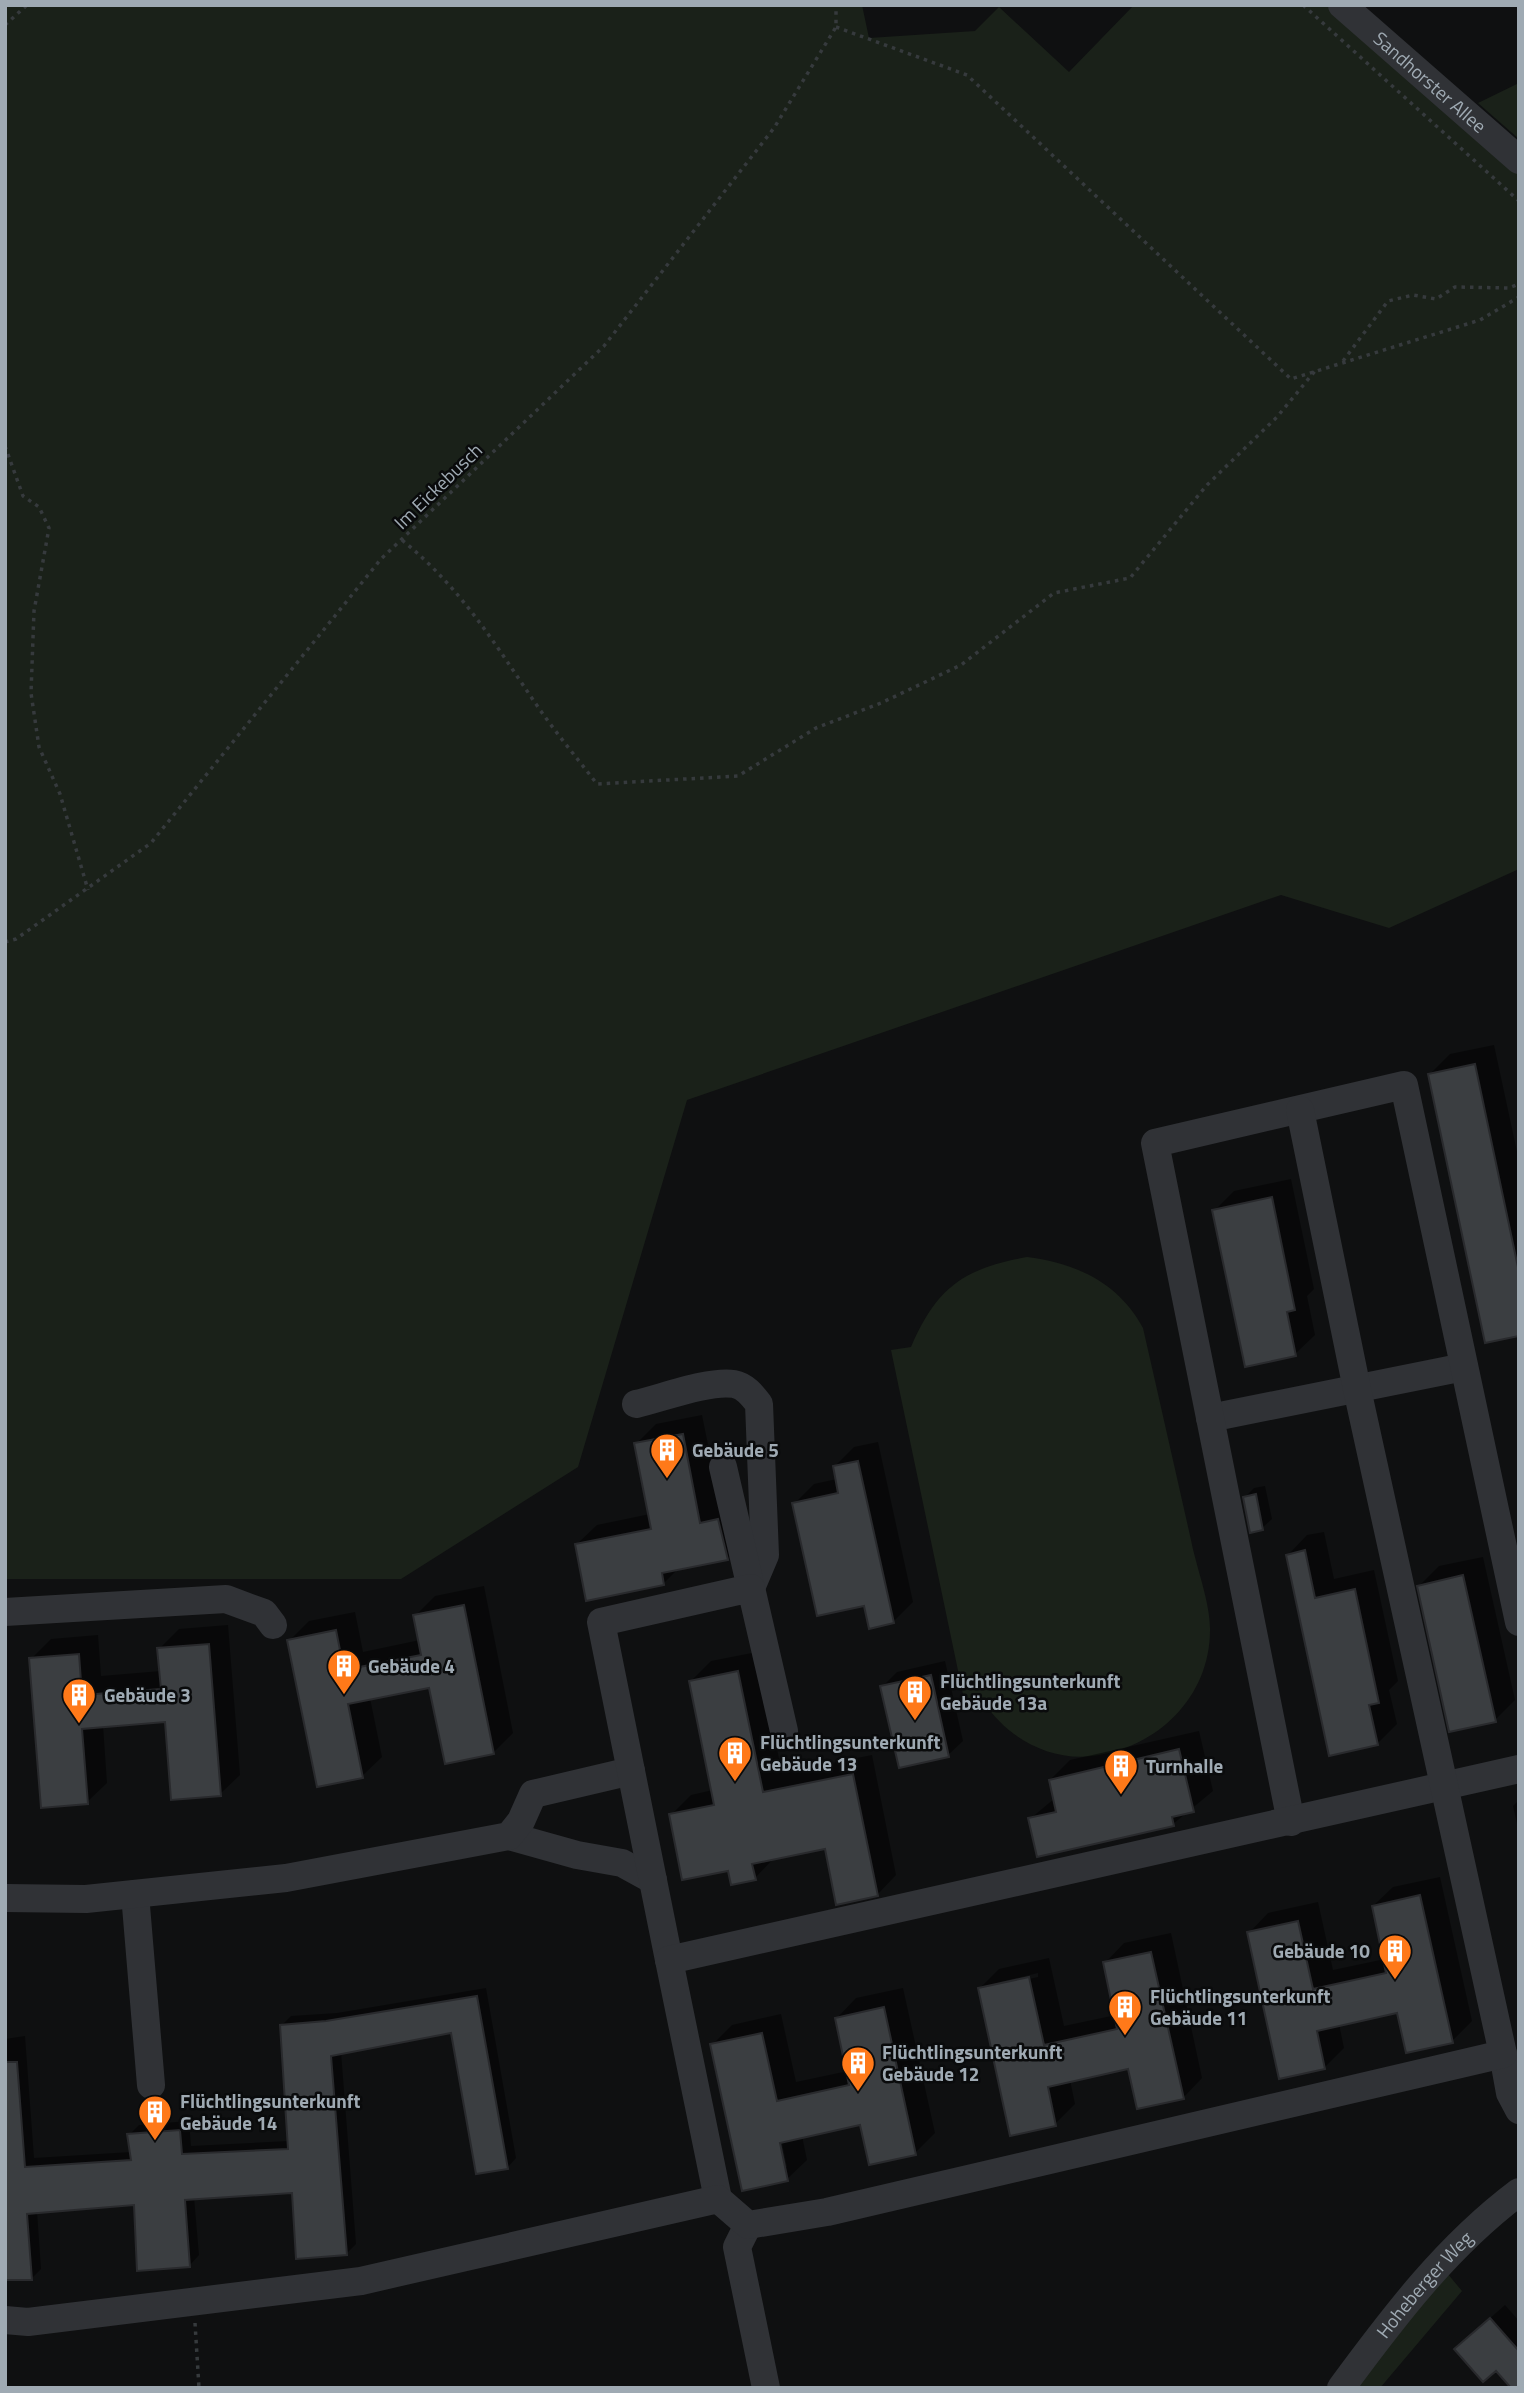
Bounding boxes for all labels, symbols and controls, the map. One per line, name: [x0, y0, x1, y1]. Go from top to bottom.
street label: Sandhorster Allee: [1367, 24, 1493, 139]
street label: Im Eickebusch: [387, 436, 489, 536]
building icon: Gebäude 5: [648, 1431, 686, 1480]
place label: Gebäude 5: [692, 1435, 779, 1464]
building icon: Gebäude 4: [325, 1647, 363, 1696]
place label: Gebäude 4: [368, 1651, 455, 1680]
place label: Flüchtlingsunterkunft Gebäude 13a: [940, 1666, 1121, 1717]
building icon: Flüchtlingsunterkunft Gebäude 13a: [896, 1673, 934, 1722]
building icon: Gebäude 3: [60, 1676, 98, 1725]
place label: Gebäude 3: [104, 1680, 191, 1709]
place label: Flüchtlingsunterkunft Gebäude 13: [760, 1727, 941, 1778]
building icon: Flüchtlingsunterkunft Gebäude 13: [716, 1734, 754, 1783]
building icon: Turnhalle: [1102, 1747, 1140, 1796]
place label: Turnhalle: [1146, 1751, 1224, 1780]
building icon: Gebäude 10: [1376, 1932, 1414, 1981]
place label: Gebäude 10: [1273, 1936, 1370, 1965]
place label: Flüchtlingsunterkunft Gebäude 11: [1150, 1981, 1331, 2032]
building icon: Flüchtlingsunterkunft Gebäude 11: [1106, 1988, 1144, 2037]
place label: Flüchtlingsunterkunft Gebäude 12: [882, 2037, 1063, 2088]
building icon: Flüchtlingsunterkunft Gebäude 12: [839, 2044, 877, 2093]
place label: Flüchtlingsunterkunft Gebäude 14: [180, 2086, 361, 2137]
building icon: Flüchtlingsunterkunft Gebäude 14: [136, 2093, 174, 2142]
street label: Hoheberger Weg: [1369, 2223, 1479, 2344]

